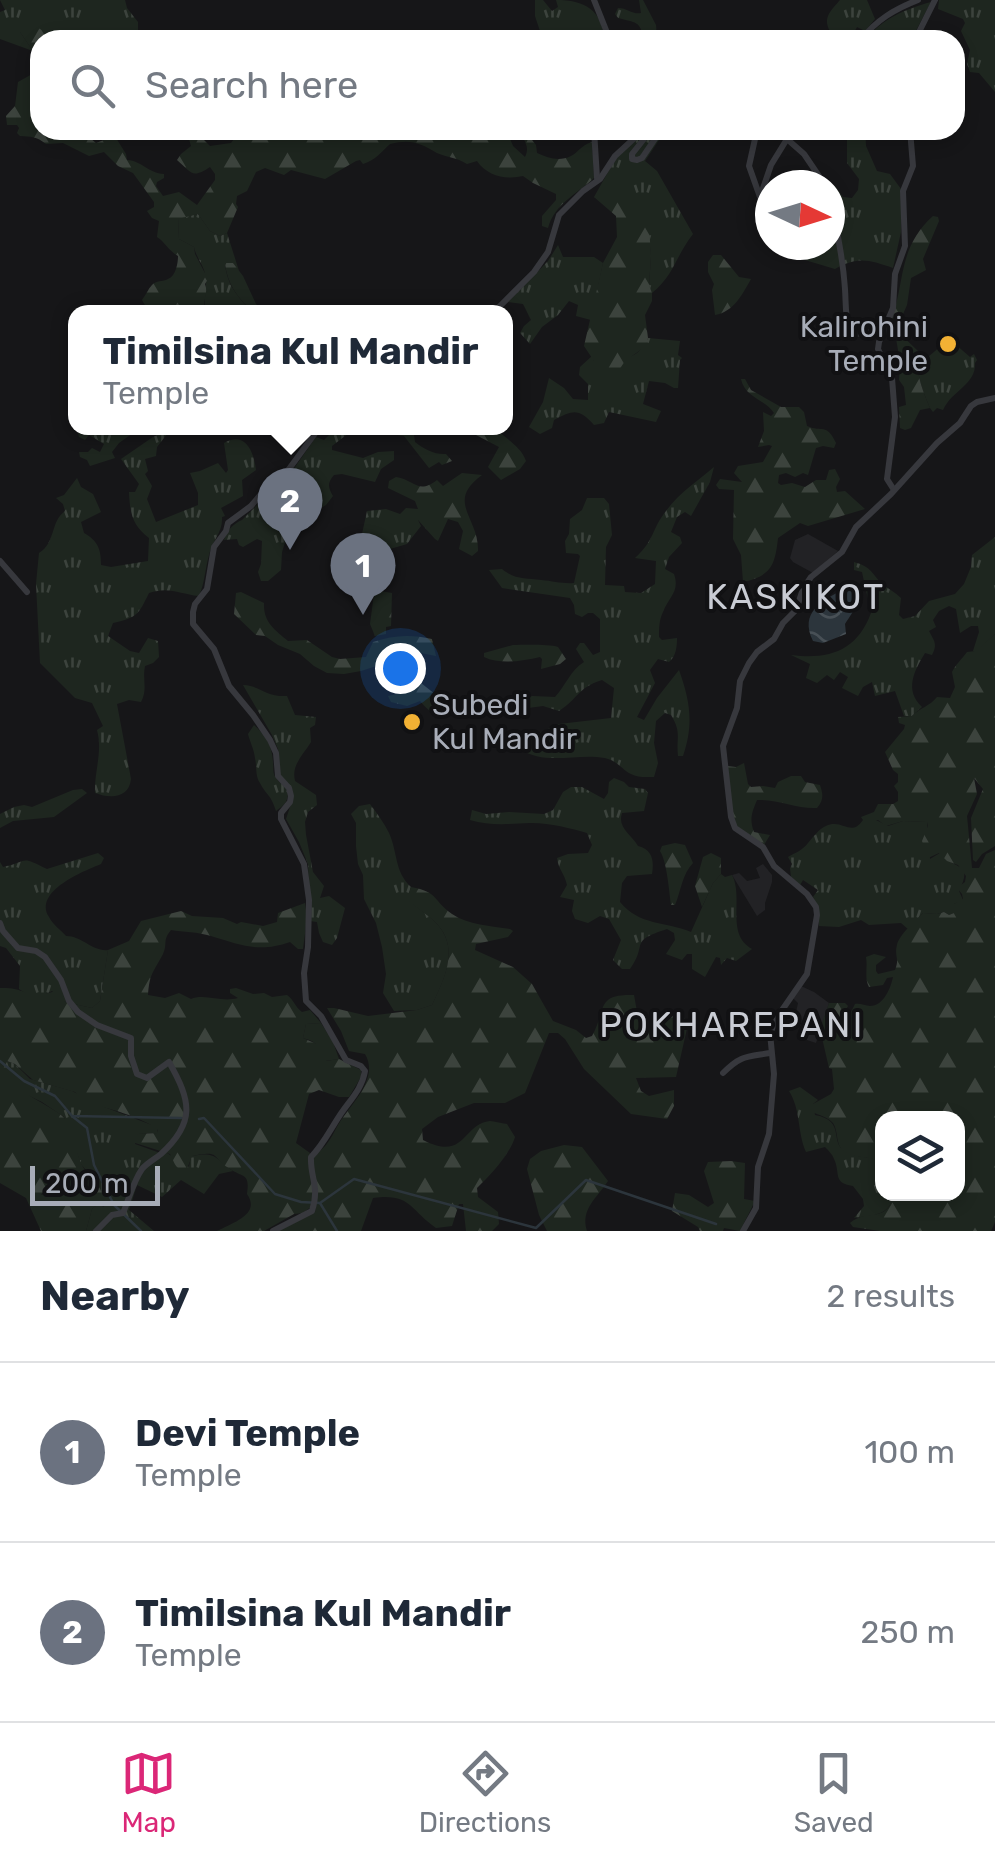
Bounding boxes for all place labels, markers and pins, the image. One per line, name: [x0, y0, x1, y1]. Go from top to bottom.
place label: Kalirohini Temple: [800, 309, 928, 379]
marker: Kalirohini Temple: [937, 333, 959, 355]
pin: 2: [258, 468, 322, 550]
pin: 1: [330, 532, 396, 615]
place label: Subedi Kul Mandir: [432, 687, 578, 757]
marker: Subedi Kul Mandir: [401, 711, 423, 733]

